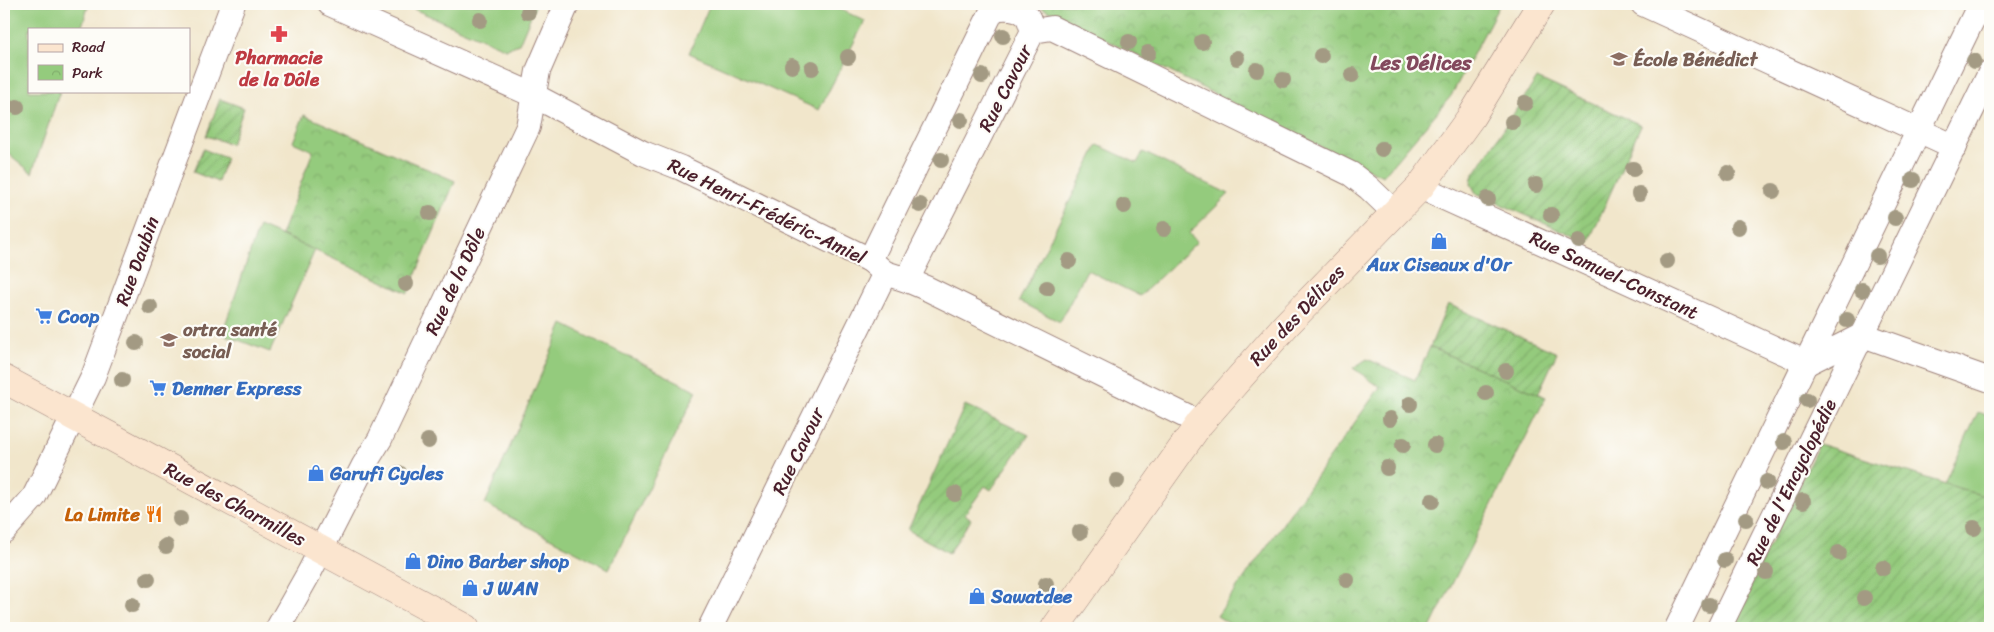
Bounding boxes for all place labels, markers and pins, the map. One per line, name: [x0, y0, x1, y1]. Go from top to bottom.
pharmacy icon: Pharmacie de la Dôle: [269, 24, 289, 44]
place label: Pharmacie de la Dôle: [235, 41, 323, 96]
place label: École Bénédict: [1633, 43, 1758, 76]
school or university icon: École Bénédict: [1609, 49, 1629, 69]
shop icon: Aux Ciseaux d'Or: [1429, 231, 1449, 251]
place label: Aux Ciseaux d'Or: [1366, 248, 1513, 281]
place label: Coop: [57, 300, 100, 333]
supermarket icon: Coop: [34, 306, 54, 326]
place label: ortra santé social: [182, 313, 277, 368]
school or university icon: ortra santé social: [159, 330, 179, 350]
place label: Denner Express: [172, 372, 303, 405]
supermarket icon: Denner Express: [148, 378, 168, 398]
place label: Garufi Cycles: [329, 457, 445, 490]
shop icon: Garufi Cycles: [306, 463, 326, 483]
place label: La Limite: [65, 498, 140, 531]
restaurant icon: La Limite: [144, 504, 164, 524]
place label: Dino Barber shop: [427, 545, 570, 578]
shop icon: Dino Barber shop: [403, 551, 423, 571]
place label: J WAN: [483, 572, 539, 605]
shop icon: J WAN: [460, 578, 480, 598]
place label: Sawatdee: [990, 580, 1073, 613]
shop icon: Sawatdee: [967, 586, 987, 606]

